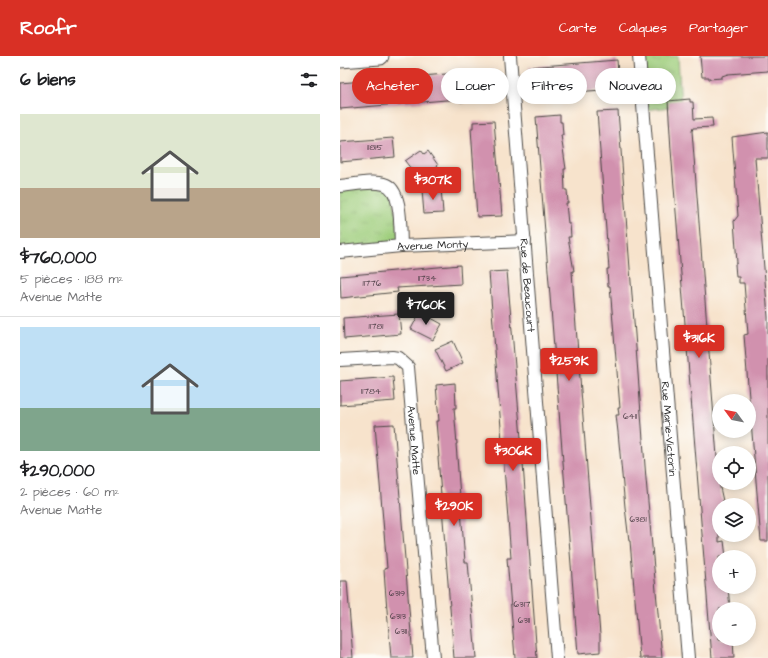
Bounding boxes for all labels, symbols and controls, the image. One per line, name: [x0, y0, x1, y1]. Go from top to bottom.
text: Roofr: [20, 15, 77, 42]
text: Carte: [559, 18, 597, 38]
text: Calques: [619, 18, 667, 38]
text: Partager: [689, 18, 748, 38]
text: 6 biens: [20, 68, 76, 92]
chip: Acheter: [352, 68, 433, 104]
chip: Louer: [441, 68, 509, 104]
chip: Filtres: [517, 68, 587, 104]
chip: Nouveau: [595, 68, 676, 104]
icon: filters: [298, 69, 320, 91]
icon: home: [134, 140, 206, 212]
house number: 11815: [367, 141, 383, 154]
pin: $307K: [405, 167, 461, 201]
text: $307K: [414, 171, 452, 189]
street label: Avenue Monty: [396, 236, 469, 254]
street label: Rue de Beaucourt: [517, 238, 539, 333]
text: $760,000: [20, 246, 97, 270]
text: 5 pièces · 188 m²: [20, 270, 123, 288]
house number: 11734: [418, 272, 436, 285]
house number: 11776: [362, 277, 382, 290]
text: Avenue Matte: [20, 288, 102, 306]
pin: $760K: [398, 292, 454, 326]
text: $760K: [406, 296, 446, 314]
house number: 11781: [369, 320, 383, 333]
pin: $316K: [671, 325, 727, 359]
text: $316K: [683, 329, 715, 347]
pin: $259K: [541, 348, 597, 382]
text: $259K: [549, 352, 589, 370]
icon: home: [134, 353, 206, 425]
street label: Rue Marie-Victorin: [658, 381, 681, 477]
house number: 11784: [361, 385, 381, 398]
north arrow: [712, 394, 756, 438]
map controls: [712, 394, 756, 646]
street label: Avenue Matte: [404, 405, 425, 476]
house number: 6411: [623, 410, 637, 423]
pin: $306K: [485, 438, 541, 472]
text: $306K: [494, 442, 532, 460]
button: locate: [712, 446, 756, 490]
text: $290,000: [20, 459, 95, 483]
text: 2 pièces · 60 m²: [20, 483, 119, 501]
pin: $290K: [426, 493, 482, 527]
text: $290K: [435, 497, 473, 515]
button: layers: [712, 498, 756, 542]
text: Avenue Matte: [20, 501, 102, 519]
house number: 6381: [629, 513, 647, 526]
button: +: [712, 550, 756, 594]
house number: 6319: [389, 587, 405, 600]
house number: 6317: [514, 598, 531, 611]
button: −: [712, 602, 756, 646]
house number: 6313: [390, 610, 406, 623]
house number: 6311: [518, 614, 530, 627]
house number: 6311: [395, 625, 407, 638]

